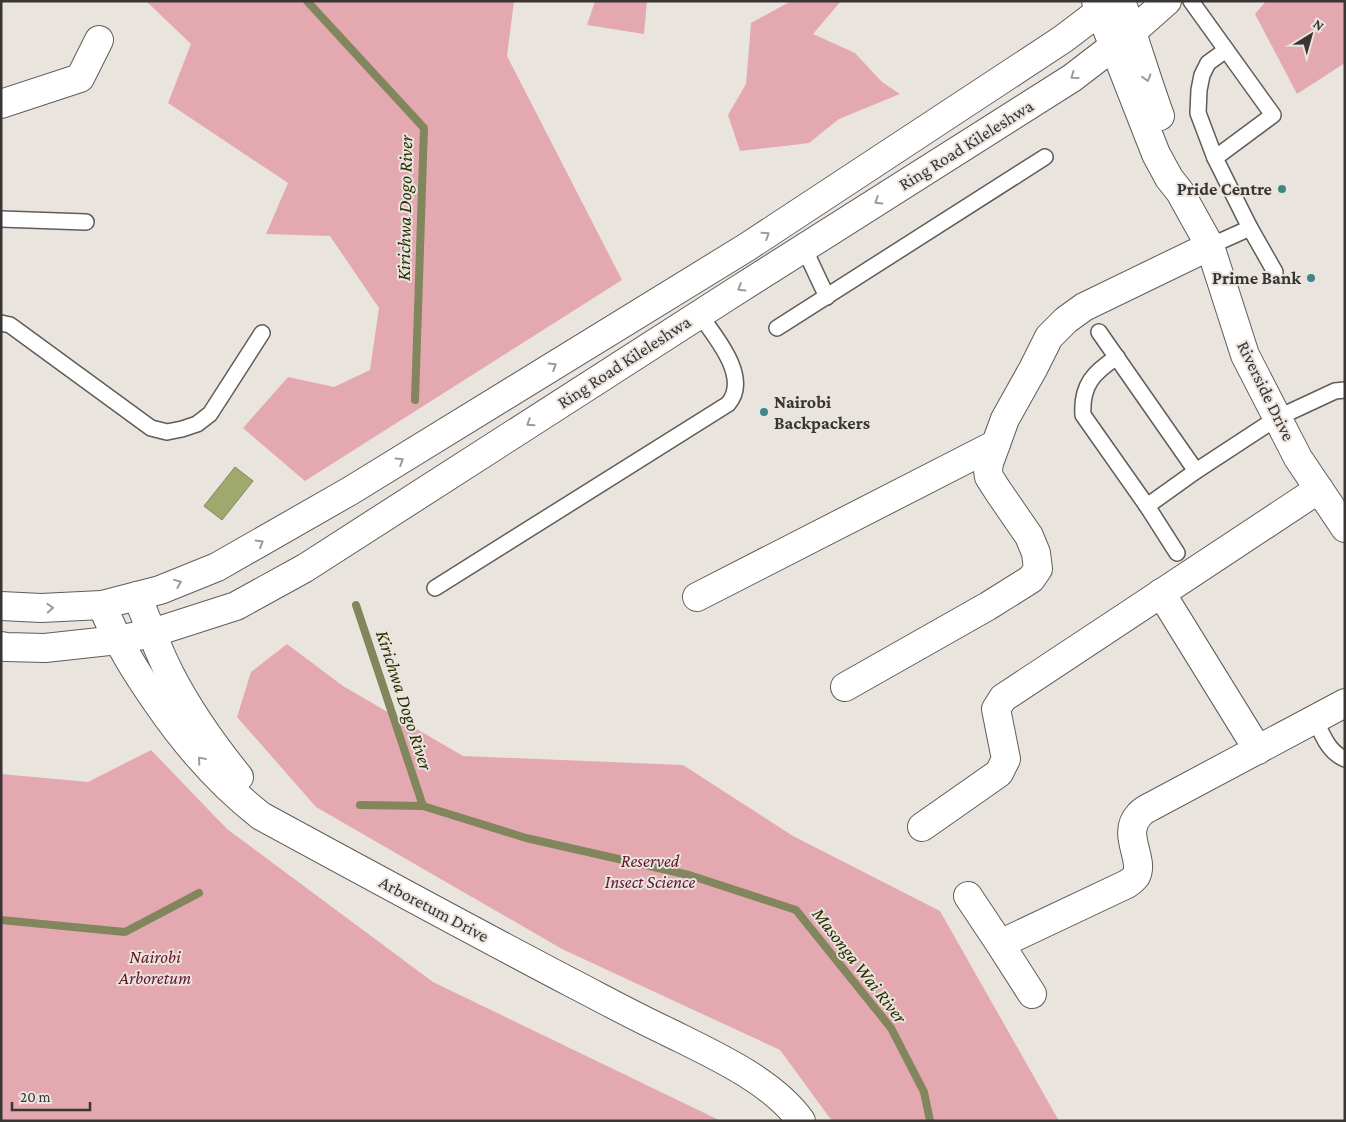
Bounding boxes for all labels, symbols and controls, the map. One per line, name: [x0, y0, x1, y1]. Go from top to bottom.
north arrow: [1286, 10, 1336, 60]
text: N: [1310, 15, 1328, 34]
one-way arrow: [1070, 70, 1080, 79]
one-way arrow: [1141, 74, 1151, 82]
street label: Ring Road Kileleshwa: [895, 96, 1037, 194]
water label: Kirichwa Dogo River: [393, 134, 416, 281]
place label: Pride Centre: [1177, 179, 1272, 199]
marker: Pride Centre: [1276, 183, 1288, 195]
one-way arrow: [874, 195, 884, 204]
one-way arrow: [760, 232, 769, 241]
place label: Prime Bank: [1212, 268, 1301, 288]
marker: Prime Bank: [1305, 272, 1317, 284]
one-way arrow: [737, 281, 746, 291]
street label: Ring Road Kileleshwa: [554, 311, 694, 413]
street label: Riverside Drive: [1233, 338, 1299, 444]
one-way arrow: [548, 363, 557, 373]
place label: Nairobi Backpackers: [774, 392, 870, 433]
marker: Nairobi Backpackers: [758, 406, 770, 418]
one-way arrow: [527, 416, 536, 426]
one-way arrow: [394, 457, 403, 467]
one-way arrow: [254, 539, 263, 549]
one-way arrow: [173, 579, 182, 589]
one-way arrow: [46, 602, 54, 613]
water label: Kirichwa Dogo River: [372, 628, 437, 774]
one-way arrow: [198, 757, 207, 766]
park label: Reserved Insect Science: [605, 851, 695, 892]
street label: Arboretum Drive: [376, 872, 492, 946]
water label: Masonga Wai River: [807, 903, 912, 1028]
park label: Nairobi Arboretum: [118, 947, 191, 988]
scale bar: [12, 1080, 90, 1112]
text: 20 m: [20, 1089, 51, 1105]

